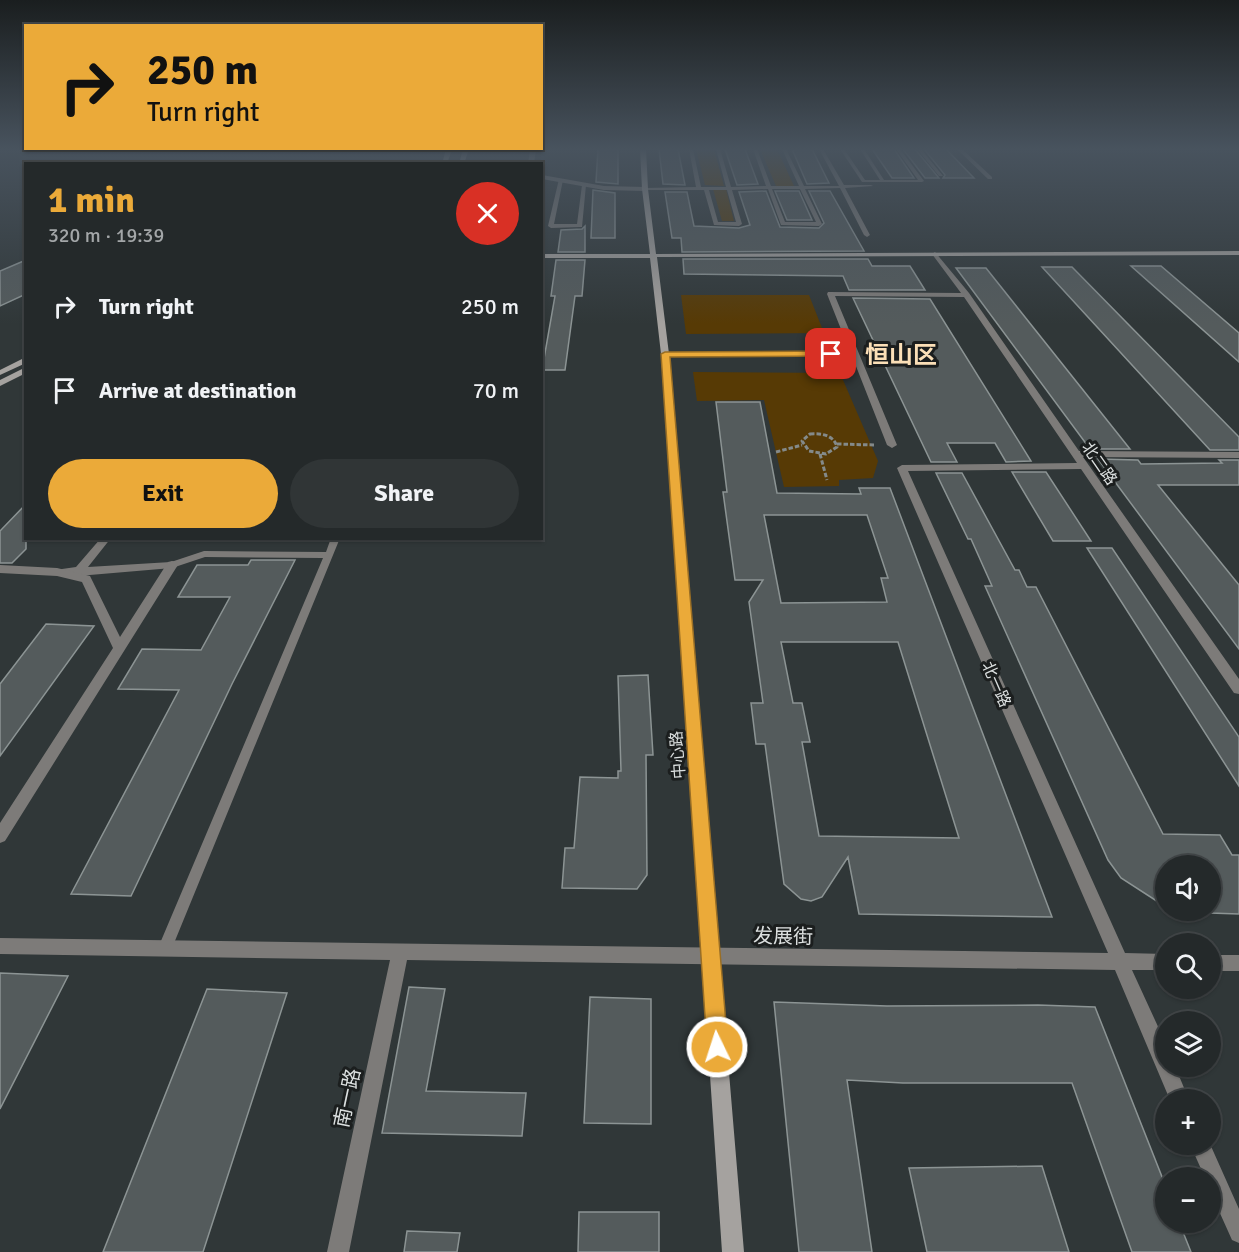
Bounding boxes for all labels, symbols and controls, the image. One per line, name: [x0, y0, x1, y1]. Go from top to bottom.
text: 250 m: [147, 45, 258, 96]
icon: right: [48, 48, 126, 126]
text: Turn right: [147, 96, 260, 129]
text: 1 min: [48, 178, 135, 223]
button: close: [456, 182, 519, 245]
text: 320 m · 19:39: [48, 223, 164, 248]
icon: right: [48, 290, 81, 323]
text: Turn right: [99, 293, 194, 320]
text: 250 m: [461, 293, 519, 320]
pin: [805, 328, 856, 379]
icon: arrive: [814, 337, 847, 370]
district label: 恒山区: [865, 340, 937, 370]
icon: arrive: [48, 374, 81, 407]
text: Arrive at destination: [99, 377, 296, 404]
text: 70 m: [473, 377, 519, 404]
street label: 北二路: [1077, 438, 1121, 489]
button: Exit: [48, 459, 278, 528]
button: Share: [290, 459, 519, 528]
street label: 北一路: [977, 658, 1015, 710]
street label: 中心路: [666, 730, 690, 780]
map controls: [1155, 855, 1221, 1233]
button: sound: [1155, 855, 1221, 921]
street label: 发展街: [753, 923, 813, 950]
button: search: [1155, 933, 1221, 999]
button: layers: [1155, 1011, 1221, 1077]
position arrow: [685, 1015, 749, 1079]
street label: 南一路: [329, 1066, 366, 1130]
button: +: [1155, 1089, 1221, 1155]
button: −: [1155, 1167, 1221, 1233]

